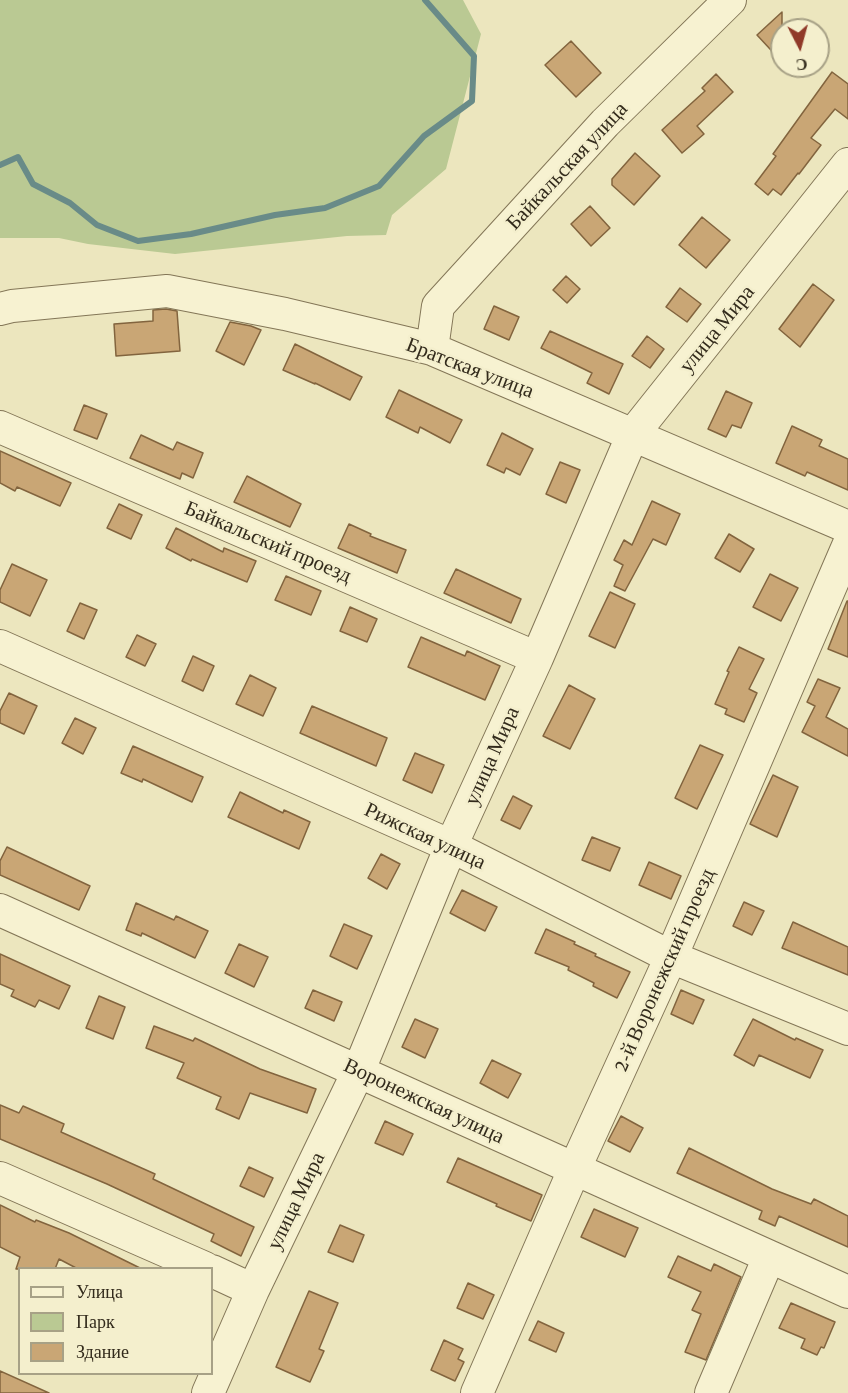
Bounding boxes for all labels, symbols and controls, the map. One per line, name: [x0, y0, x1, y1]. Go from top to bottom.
north arrow: [770, 18, 830, 78]
text: С: [795, 55, 808, 73]
street label: Байкальская улица: [501, 97, 633, 235]
street label: улица Мира: [674, 280, 760, 378]
street label: Братская улица: [403, 332, 537, 404]
street label: Байкальский проезд: [181, 495, 355, 589]
street label: улица Мира: [459, 703, 525, 809]
street label: Рижская улица: [360, 797, 490, 875]
street label: 2-й Воронежский проезд: [608, 865, 720, 1075]
street label: Воронежская улица: [340, 1053, 508, 1149]
street label: улица Мира: [262, 1148, 330, 1254]
legend: [18, 1267, 213, 1375]
text: Улица: [76, 1282, 123, 1302]
text: Парк: [76, 1312, 115, 1332]
text: Здание: [76, 1342, 129, 1362]

